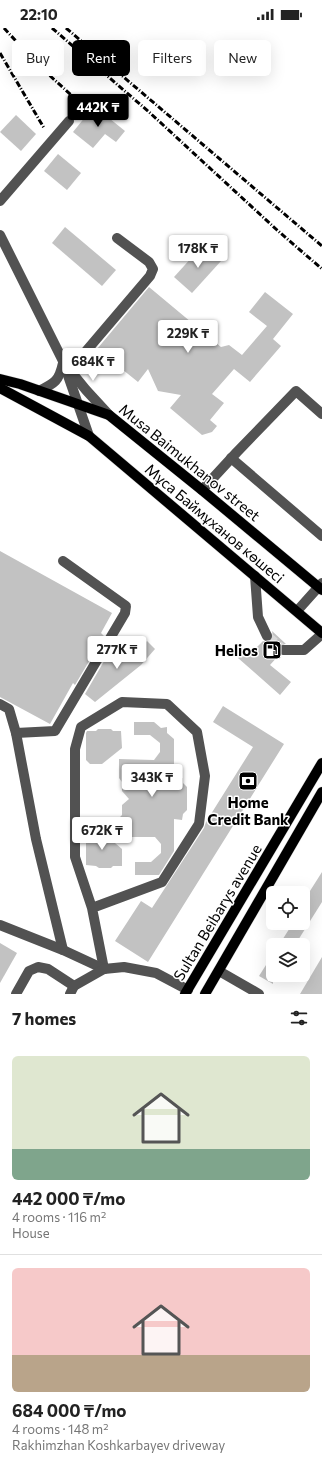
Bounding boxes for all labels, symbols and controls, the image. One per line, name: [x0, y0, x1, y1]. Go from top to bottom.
text: 22:10: [20, 5, 58, 23]
chip: Buy: [12, 40, 64, 76]
chip: Rent: [72, 40, 130, 76]
chip: Filters: [138, 40, 206, 76]
chip: New: [214, 40, 271, 76]
pin: 442K ₸: [65, 94, 131, 128]
text: 442K ₸: [77, 99, 119, 115]
pin: 178K ₸: [165, 235, 231, 269]
text: 178K ₸: [178, 240, 218, 256]
pin: 229K ₸: [155, 320, 221, 354]
text: 229K ₸: [167, 325, 209, 341]
pin: 684K ₸: [60, 348, 126, 382]
text: 684K ₸: [71, 353, 115, 369]
street label: Musa Baimukhanov street: [116, 400, 264, 524]
street label: Мұса Баймұханов көшесі: [142, 460, 288, 586]
pin: 277K ₸: [84, 636, 150, 670]
fuel station icon: Helios: [261, 639, 283, 661]
text: 277K ₸: [96, 641, 138, 657]
place label: Helios: [215, 641, 258, 659]
pin: 343K ₸: [119, 764, 185, 798]
text: 343K ₸: [131, 769, 173, 785]
bank icon: Home Credit Bank: [237, 770, 259, 792]
place label: Home Credit Bank: [207, 793, 289, 828]
pin: 672K ₸: [69, 817, 135, 851]
text: 672K ₸: [81, 822, 123, 838]
street label: Sultan Beibarys avenue: [169, 840, 265, 983]
map controls: [266, 886, 310, 982]
button: locate: [266, 886, 310, 930]
button: layers: [266, 938, 310, 982]
icon: filters: [288, 1007, 310, 1029]
text: 7 homes: [12, 1008, 76, 1029]
icon: home: [125, 1082, 197, 1154]
text: 442 000 ₸/mo: [12, 1188, 125, 1209]
text: 4 rooms · 116 m²: [12, 1209, 106, 1225]
text: House: [12, 1225, 50, 1241]
icon: home: [125, 1294, 197, 1366]
text: 684 000 ₸/mo: [12, 1400, 126, 1421]
text: 4 rooms · 148 m²: [12, 1421, 108, 1437]
text: Rakhimzhan Koshkarbayev driveway: [12, 1437, 225, 1453]

